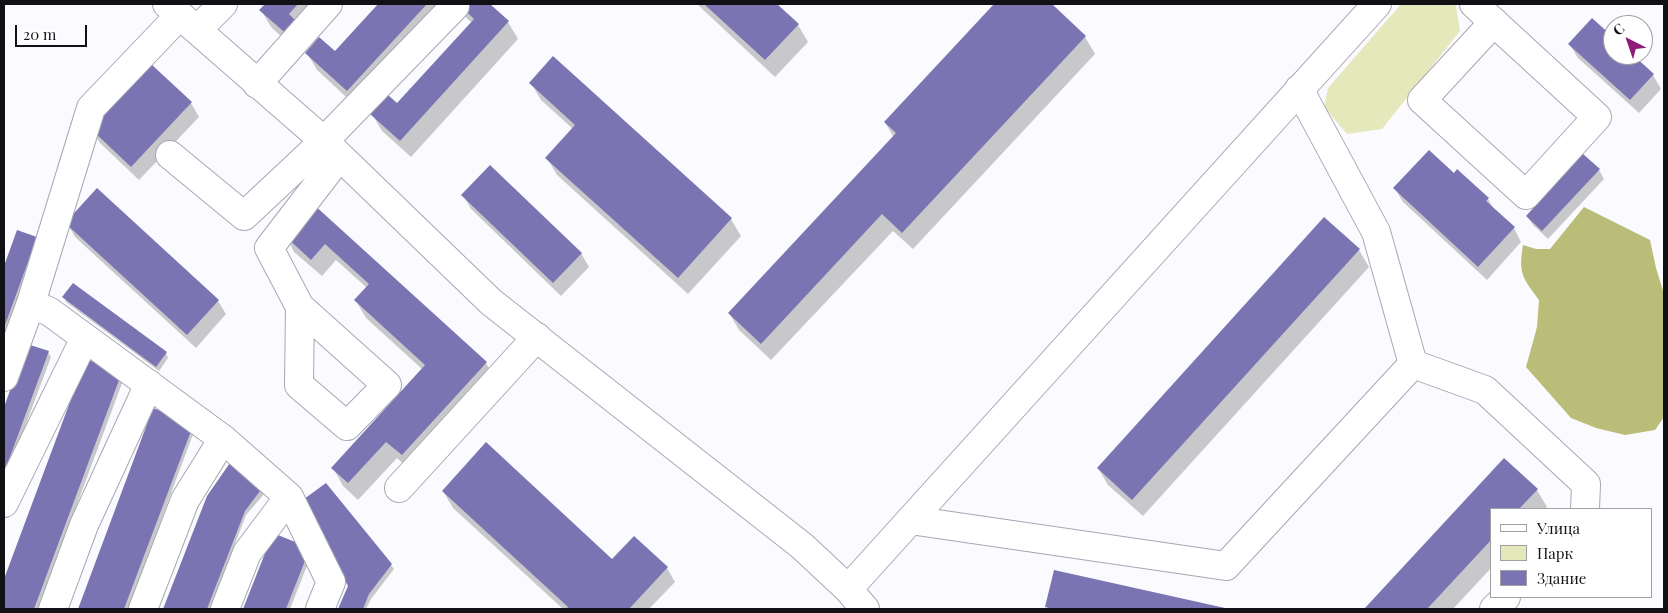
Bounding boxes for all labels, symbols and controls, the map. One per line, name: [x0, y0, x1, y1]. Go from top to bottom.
scale bar: [18, 15, 90, 47]
north arrow: [1603, 15, 1653, 65]
text: С: [1609, 19, 1628, 39]
text: 20 m: [23, 24, 56, 44]
legend: [1490, 508, 1653, 598]
text: Улица: [1537, 518, 1580, 538]
text: Парк: [1537, 543, 1573, 563]
text: Здание: [1537, 568, 1586, 588]

